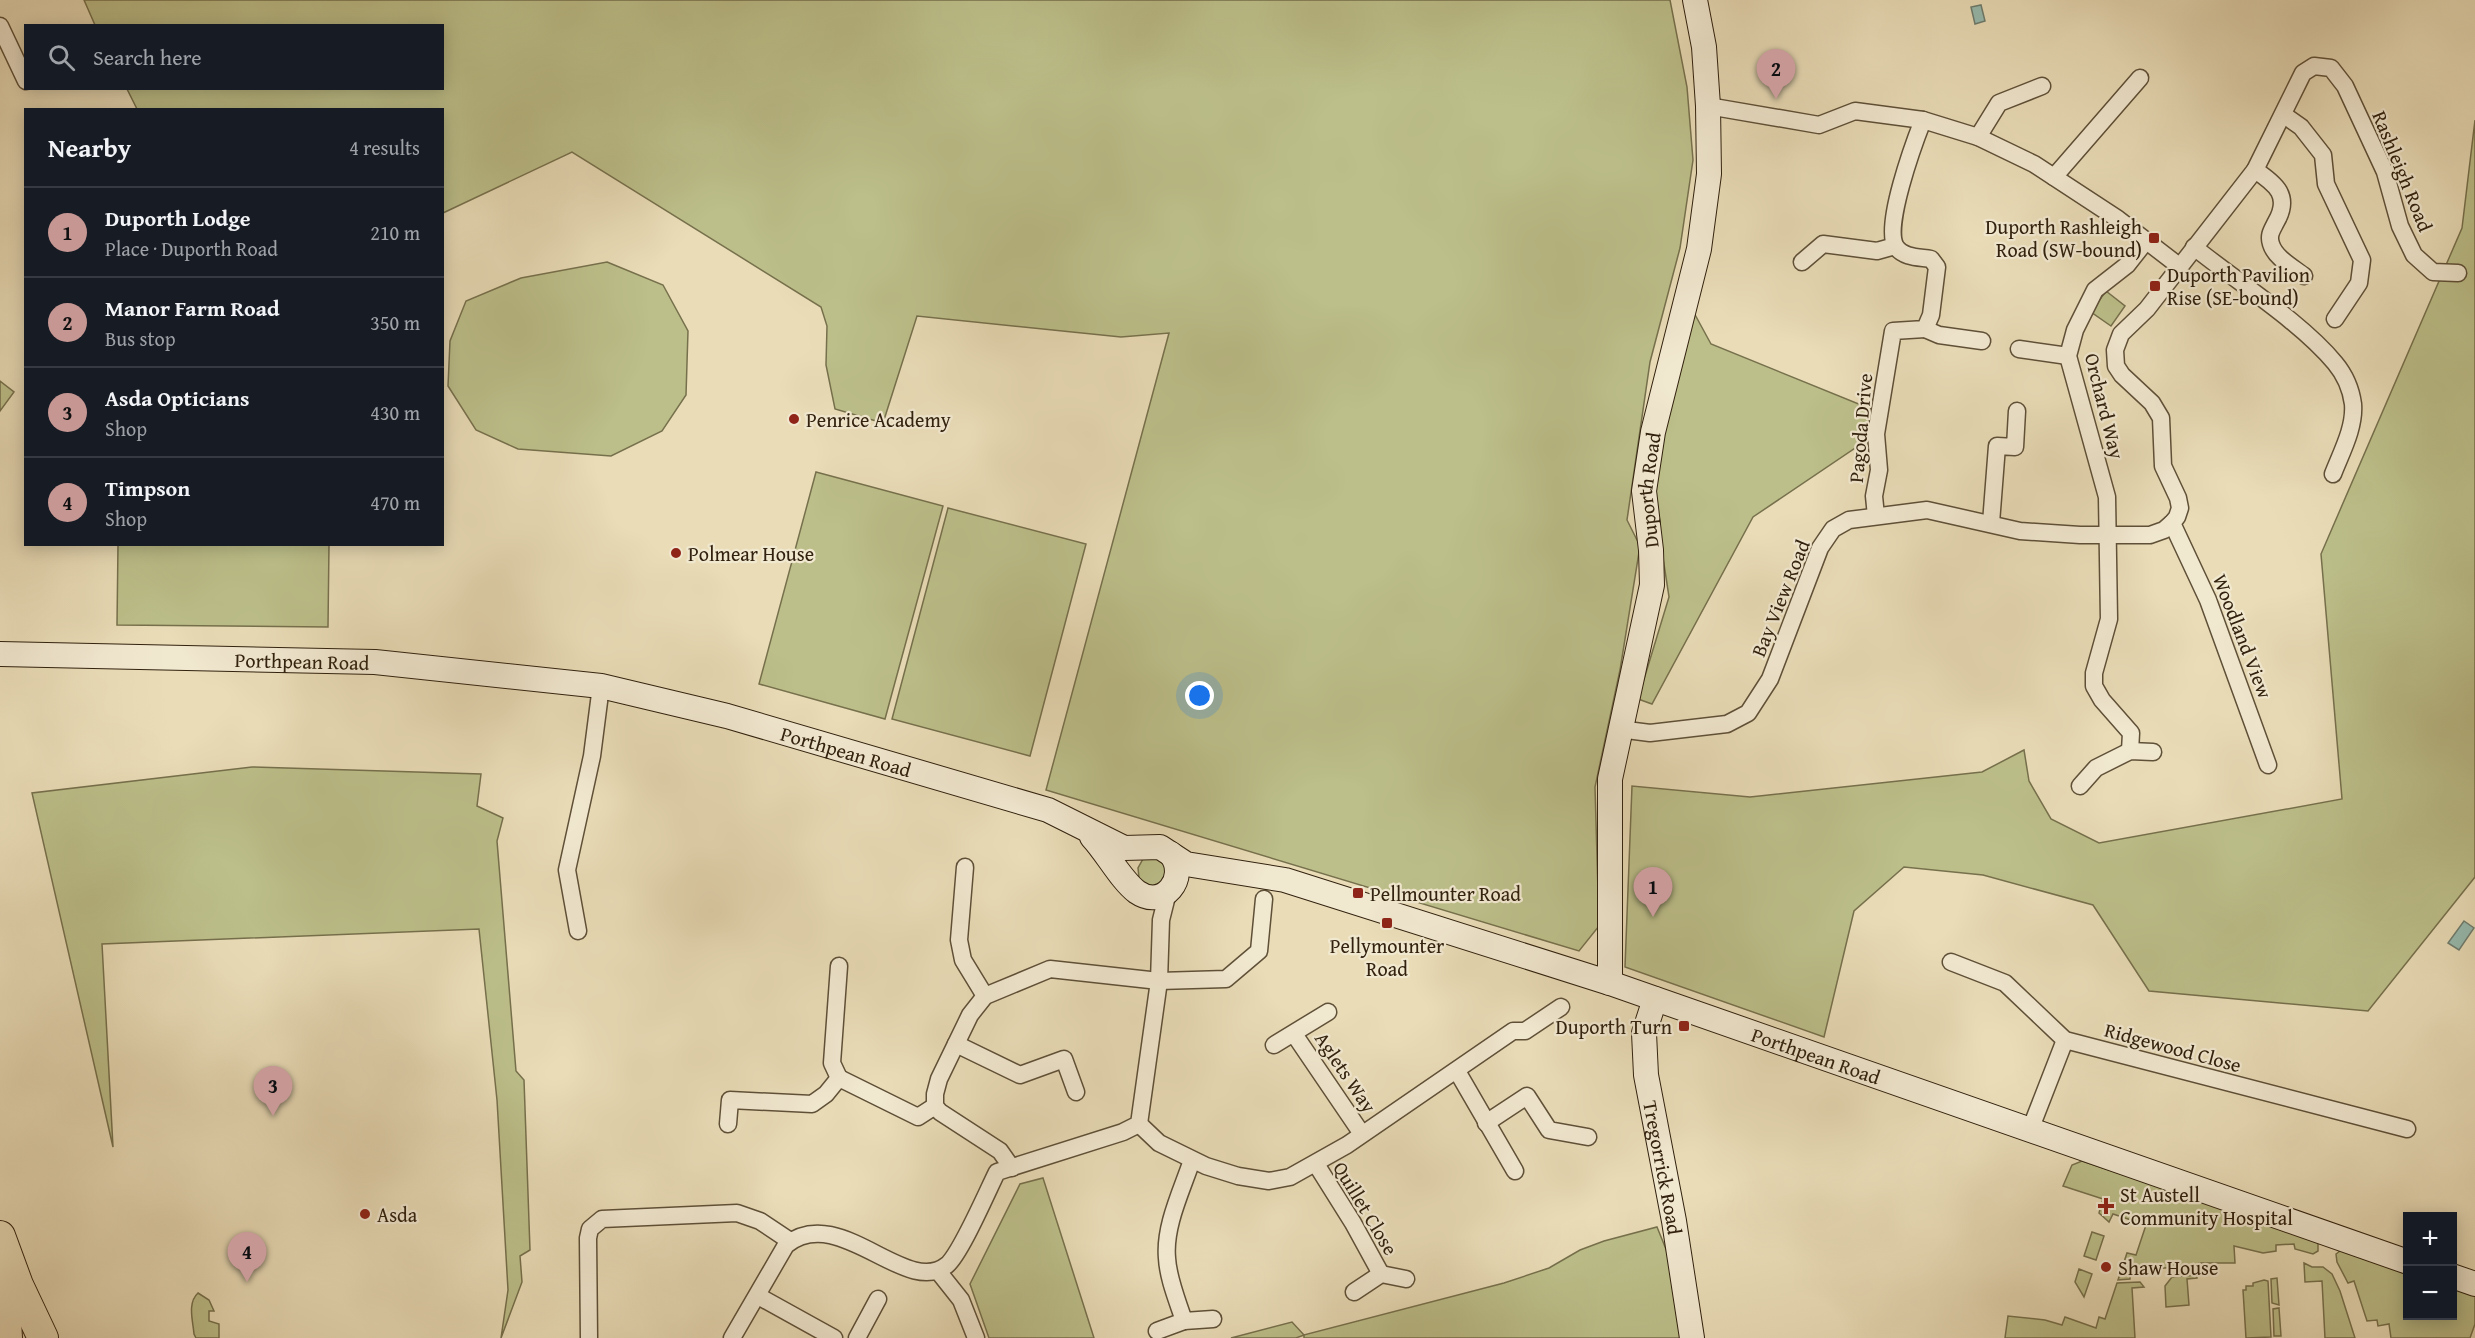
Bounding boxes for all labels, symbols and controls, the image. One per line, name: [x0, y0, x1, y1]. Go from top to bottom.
search box: [24, 24, 444, 90]
icon: search: [45, 41, 78, 74]
text: Search here: [93, 41, 202, 73]
pin: 2: [1756, 50, 1796, 99]
street label: Rashleigh Road: [2366, 106, 2441, 236]
text: Nearby: [48, 128, 131, 167]
text: 4 results: [349, 133, 420, 162]
text: Duporth Lodge: [105, 202, 251, 234]
place label: Duporth Rashleigh Road (SW-bound): [1985, 212, 2142, 264]
text: 1: [62, 218, 73, 247]
text: 210 m: [370, 218, 420, 247]
marker: Duporth Rashleigh Road (SW-bound): [2147, 231, 2161, 245]
text: Place · Duporth Road: [105, 234, 278, 263]
place label: Duporth Pavilion Rise (SE-bound): [2167, 260, 2310, 312]
marker: Duporth Pavilion Rise (SE-bound): [2148, 279, 2162, 293]
text: Manor Farm Road: [105, 292, 280, 324]
text: 2: [62, 308, 73, 337]
text: 350 m: [370, 308, 420, 337]
text: Bus stop: [105, 324, 176, 353]
street label: Orchard Way: [2078, 350, 2132, 462]
street label: Pagoda Drive: [1841, 372, 1879, 484]
text: Asda Opticians: [105, 382, 249, 414]
text: 3: [62, 398, 73, 427]
text: 430 m: [370, 398, 420, 427]
place label: Penrice Academy: [806, 405, 951, 434]
marker: Penrice Academy: [787, 412, 801, 426]
text: Shop: [105, 414, 147, 443]
street label: Duporth Road: [1629, 430, 1667, 550]
text: Timpson: [105, 472, 190, 504]
text: 4: [62, 488, 73, 517]
text: 470 m: [370, 488, 420, 517]
text: Shop: [105, 504, 147, 533]
street label: Bay View Road: [1743, 535, 1817, 661]
place label: Polmear House: [688, 539, 814, 568]
marker: Polmear House: [669, 546, 683, 560]
street label: Woodland View: [2206, 570, 2280, 703]
street label: Porthpean Road: [234, 645, 370, 676]
your location: [1185, 681, 1214, 710]
street label: Porthpean Road: [777, 718, 915, 784]
pin: 1: [1634, 868, 1672, 917]
place label: Pellmounter Road: [1370, 879, 1521, 908]
marker: Pellmounter Road: [1351, 886, 1365, 900]
marker: Pellymounter Road: [1380, 916, 1394, 930]
place label: Pellymounter Road: [1330, 931, 1444, 983]
place label: Duporth Turn: [1556, 1012, 1672, 1041]
street label: Ridgewood Close: [2101, 1015, 2245, 1079]
marker: Duporth Turn: [1677, 1019, 1691, 1033]
street label: Porthpean Road: [1748, 1019, 1885, 1091]
street label: Aglets Way: [1308, 1026, 1384, 1118]
pin: 3: [254, 1066, 292, 1116]
street label: Tregorrick Road: [1637, 1098, 1690, 1237]
street label: Quillet Close: [1327, 1156, 1405, 1260]
place label: St Austell Community Hospital: [2120, 1180, 2293, 1232]
marker: St Austell Community Hospital: [2097, 1197, 2115, 1215]
place label: Asda: [377, 1200, 418, 1229]
marker: Asda: [358, 1207, 372, 1221]
map controls: [2403, 1212, 2457, 1320]
button: +: [2403, 1212, 2457, 1266]
pin: 4: [228, 1232, 266, 1282]
place label: Shaw House: [2118, 1253, 2218, 1282]
marker: Shaw House: [2099, 1260, 2113, 1274]
button: −: [2403, 1266, 2457, 1320]

